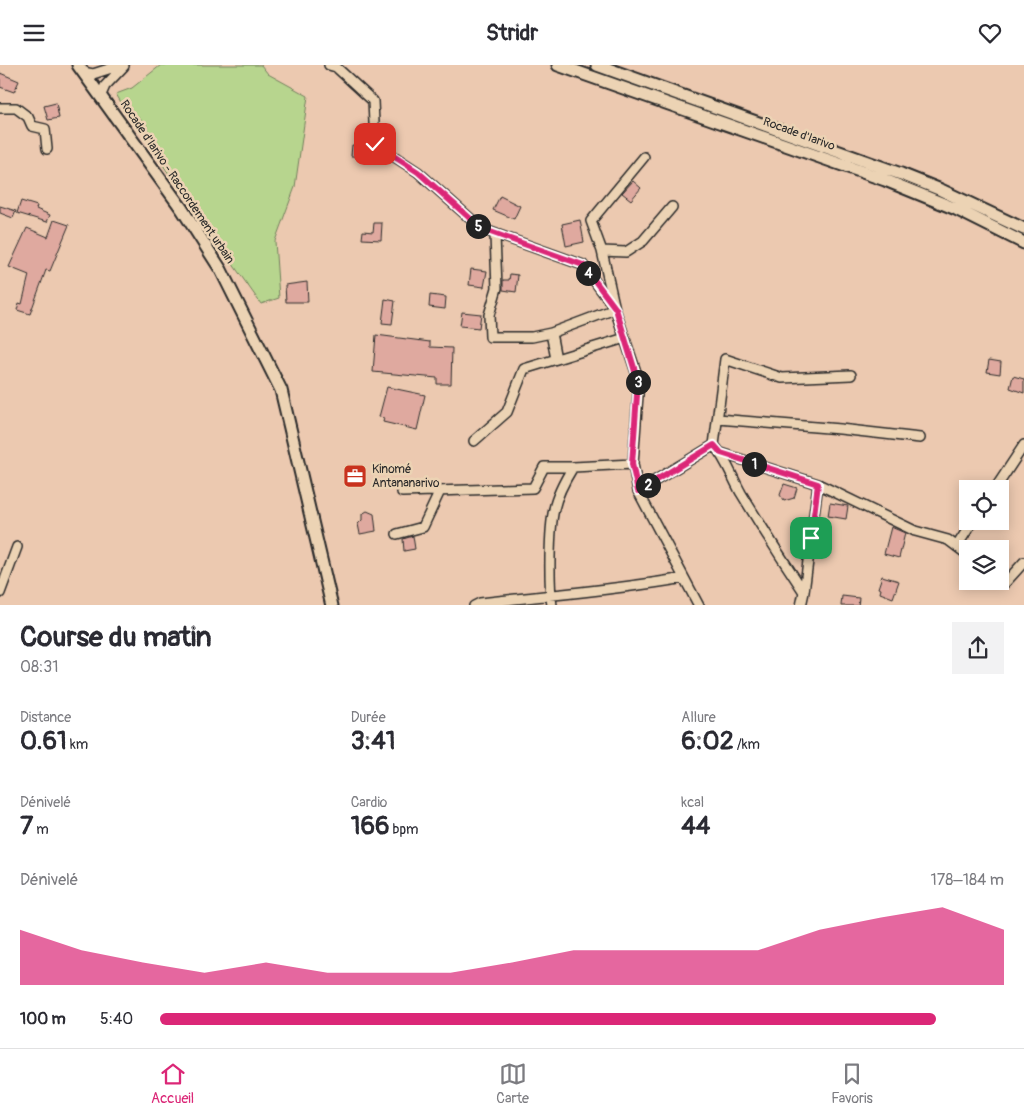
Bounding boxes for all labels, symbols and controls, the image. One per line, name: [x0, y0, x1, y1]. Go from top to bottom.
icon: menu: [20, 19, 48, 47]
text: Stridr: [486, 19, 538, 47]
icon: heart: [976, 19, 1004, 47]
street label: Rocade d'Iarivo - Raccordement urbain: [117, 97, 238, 267]
street label: Rocade d'Iarivo: [761, 114, 838, 154]
pin: [354, 123, 396, 165]
icon: check: [361, 130, 389, 158]
pin: 5: [466, 213, 490, 239]
text: 5: [475, 218, 482, 235]
pin: 4: [576, 261, 600, 285]
text: 4: [584, 265, 593, 282]
pin: 3: [626, 369, 650, 395]
text: 3: [635, 374, 642, 391]
pin: 1: [742, 451, 766, 477]
text: 1: [752, 456, 757, 473]
place label: Kinomé Antananarivo: [372, 462, 440, 491]
office icon: Kinomé Antananarivo: [342, 463, 368, 489]
pin: 2: [636, 473, 660, 497]
text: 2: [645, 477, 652, 494]
map controls: [959, 480, 1009, 590]
button: locate: [959, 480, 1009, 530]
pin: [790, 517, 832, 559]
icon: arrive: [797, 524, 825, 552]
button: layers: [959, 540, 1009, 590]
text: Course du matin: [20, 620, 212, 655]
button: share: [952, 622, 1004, 674]
text: 08:31: [20, 657, 58, 677]
text: Distance: [20, 709, 71, 726]
text: Durée: [351, 709, 386, 726]
text: Allure: [681, 709, 716, 726]
text: 0.61: [20, 726, 67, 757]
text: 3:41: [351, 726, 396, 757]
text: 6:02: [681, 726, 734, 757]
text: km: [67, 736, 88, 753]
text: /km: [734, 736, 760, 753]
text: Dénivelé: [20, 794, 71, 811]
text: Cardio: [351, 794, 387, 811]
text: kcal: [681, 794, 704, 811]
text: 7: [20, 811, 33, 842]
text: 166: [351, 811, 390, 842]
text: 44: [681, 811, 710, 842]
text: m: [33, 821, 49, 838]
text: bpm: [390, 821, 419, 838]
text: Dénivelé: [20, 870, 78, 890]
text: 178–184 m: [931, 870, 1004, 890]
text: 100 m: [20, 1009, 66, 1029]
text: 5:40: [100, 1009, 133, 1029]
tab: Accueil: [151, 1060, 194, 1107]
tab: Carte: [496, 1060, 529, 1107]
tab: Favoris: [831, 1060, 873, 1107]

